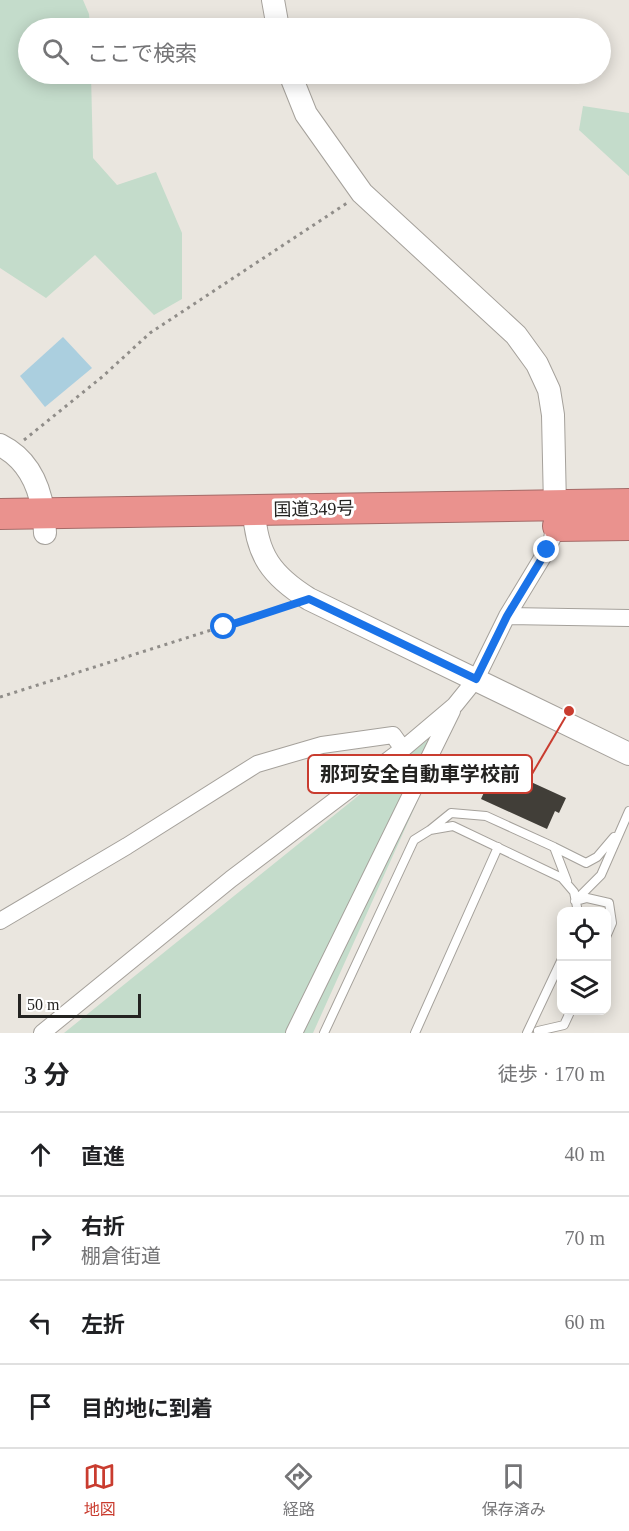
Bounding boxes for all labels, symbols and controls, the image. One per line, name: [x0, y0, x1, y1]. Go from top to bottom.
search box: [18, 18, 611, 84]
icon: search: [39, 35, 72, 68]
text: ここで検索: [87, 41, 197, 66]
street label: 国道349号: [273, 498, 355, 520]
route end: [533, 536, 559, 562]
route start: [210, 613, 236, 639]
callout: 那珂安全自動車学校前: [308, 755, 532, 793]
text: 那珂安全自動車学校前: [320, 763, 520, 785]
map controls: [557, 907, 611, 1015]
button: locate: [557, 907, 611, 961]
button: layers: [557, 961, 611, 1015]
scale bar: [18, 991, 141, 1018]
text: 50 m: [27, 996, 59, 1013]
text: 3 分: [24, 1061, 70, 1090]
text: 徒歩 · 170 m: [498, 1063, 605, 1085]
icon: ahead: [24, 1138, 57, 1171]
text: 40 m: [564, 1143, 605, 1165]
text: 直進: [81, 1144, 125, 1169]
text: 右折: [81, 1214, 125, 1239]
icon: right: [24, 1222, 57, 1255]
text: 70 m: [564, 1227, 605, 1249]
text: 棚倉街道: [81, 1245, 161, 1267]
icon: left: [24, 1306, 57, 1339]
text: 60 m: [564, 1311, 605, 1333]
text: 左折: [81, 1312, 125, 1337]
icon: arrive: [24, 1390, 57, 1423]
text: 目的地に到着: [81, 1396, 213, 1421]
tab: 地図: [83, 1460, 116, 1520]
tab: 経路: [282, 1460, 315, 1520]
tab: 保存済み: [482, 1460, 546, 1520]

